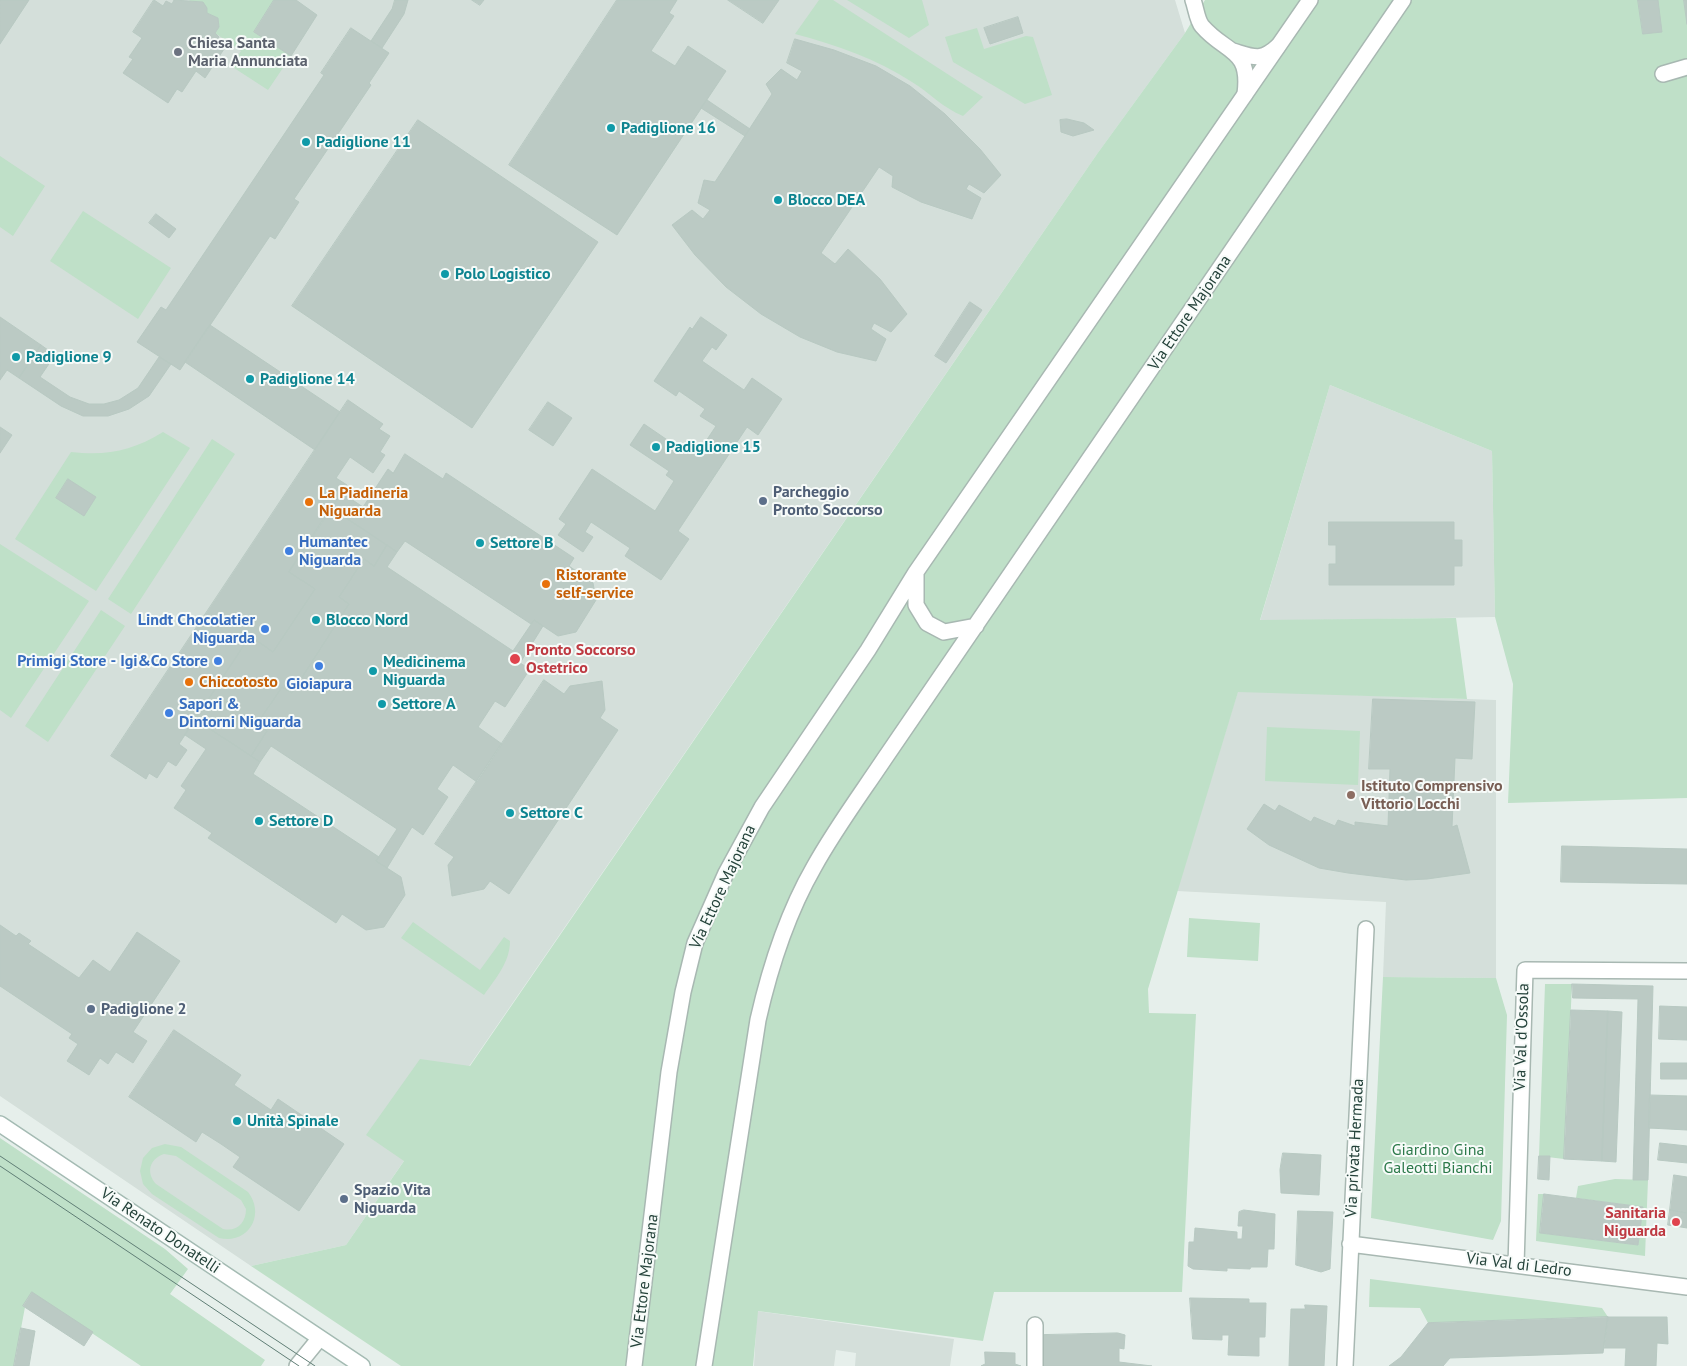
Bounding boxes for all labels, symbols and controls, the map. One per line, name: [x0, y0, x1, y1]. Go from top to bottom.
place label: Chiesa Santa Maria Annunciata: [188, 33, 308, 71]
marker: Chiesa Santa Maria Annunciata: [172, 46, 184, 58]
place label: Padiglione 16: [621, 118, 716, 138]
marker: Padiglione 16: [605, 122, 617, 134]
place label: Padiglione 11: [316, 132, 411, 152]
marker: Padiglione 11: [300, 136, 312, 148]
place label: Blocco DEA: [788, 190, 865, 210]
marker: Blocco DEA: [772, 194, 784, 206]
street label: Via Ettore Majorana: [1144, 252, 1236, 374]
place label: Polo Logistico: [455, 264, 551, 284]
marker: Polo Logistico: [439, 268, 451, 280]
place label: Padiglione 9: [26, 347, 112, 367]
marker: Padiglione 9: [10, 351, 22, 363]
place label: Padiglione 14: [260, 369, 355, 389]
marker: Padiglione 14: [244, 373, 256, 385]
place label: Padiglione 15: [666, 437, 761, 457]
marker: Padiglione 15: [650, 441, 662, 453]
place label: Parcheggio Pronto Soccorso: [773, 482, 883, 520]
place label: La Piadineria Niguarda: [319, 483, 408, 521]
marker: Parcheggio Pronto Soccorso: [757, 495, 769, 507]
marker: La Piadineria Niguarda: [303, 496, 315, 508]
place label: Humantec Niguarda: [299, 532, 368, 570]
place label: Settore B: [490, 533, 553, 553]
marker: Settore B: [474, 537, 486, 549]
marker: Humantec Niguarda: [283, 545, 295, 557]
place label: Ristorante self-service: [556, 565, 634, 603]
marker: Ristorante self-service: [540, 578, 552, 590]
place label: Lindt Chocolatier Niguarda: [138, 610, 255, 648]
place label: Blocco Nord: [326, 610, 408, 630]
marker: Blocco Nord: [310, 614, 322, 626]
marker: Lindt Chocolatier Niguarda: [259, 623, 271, 635]
place label: Pronto Soccorso Ostetrico: [526, 640, 636, 678]
place label: Primigi Store - Igi&Co Store: [17, 651, 208, 671]
place label: Medicinema Niguarda: [383, 652, 466, 690]
marker: Pronto Soccorso Ostetrico: [508, 652, 522, 666]
marker: Primigi Store - Igi&Co Store: [212, 655, 224, 667]
marker: Gioiapura: [313, 660, 325, 672]
marker: Medicinema Niguarda: [367, 665, 379, 677]
place label: Chiccotosto: [199, 672, 278, 692]
place label: Gioiapura: [286, 674, 352, 694]
marker: Chiccotosto: [183, 676, 195, 688]
place label: Sapori & Dintorni Niguarda: [179, 694, 301, 732]
place label: Settore A: [392, 694, 456, 714]
marker: Settore A: [376, 698, 388, 710]
marker: Sapori & Dintorni Niguarda: [163, 707, 175, 719]
place label: Istituto Comprensivo Vittorio Locchi: [1361, 776, 1503, 814]
marker: Istituto Comprensivo Vittorio Locchi: [1345, 789, 1357, 801]
place label: Settore C: [520, 803, 583, 823]
marker: Settore C: [504, 807, 516, 819]
place label: Settore D: [269, 811, 333, 831]
marker: Settore D: [253, 815, 265, 827]
street label: Via Ettore Majorana: [686, 822, 760, 952]
street label: Via Val d'Ossola: [1511, 983, 1533, 1091]
place label: Padiglione 2: [101, 999, 187, 1019]
marker: Padiglione 2: [85, 1003, 97, 1015]
street label: Via privata Hermada: [1342, 1078, 1368, 1218]
place label: Unità Spinale: [247, 1111, 339, 1131]
marker: Unità Spinale: [231, 1115, 243, 1127]
park label: Giardino Gina Galeotti Bianchi: [1384, 1140, 1492, 1178]
place label: Spazio Vita Niguarda: [354, 1180, 431, 1218]
street label: Via Renato Donatelli: [97, 1184, 223, 1278]
marker: Spazio Vita Niguarda: [338, 1193, 350, 1205]
place label: Sanitaria Niguarda: [1604, 1203, 1666, 1241]
street label: Via Ettore Majorana: [627, 1213, 663, 1349]
marker: Sanitaria Niguarda: [1670, 1216, 1682, 1228]
street label: Via Val di Ledro: [1465, 1249, 1573, 1281]

